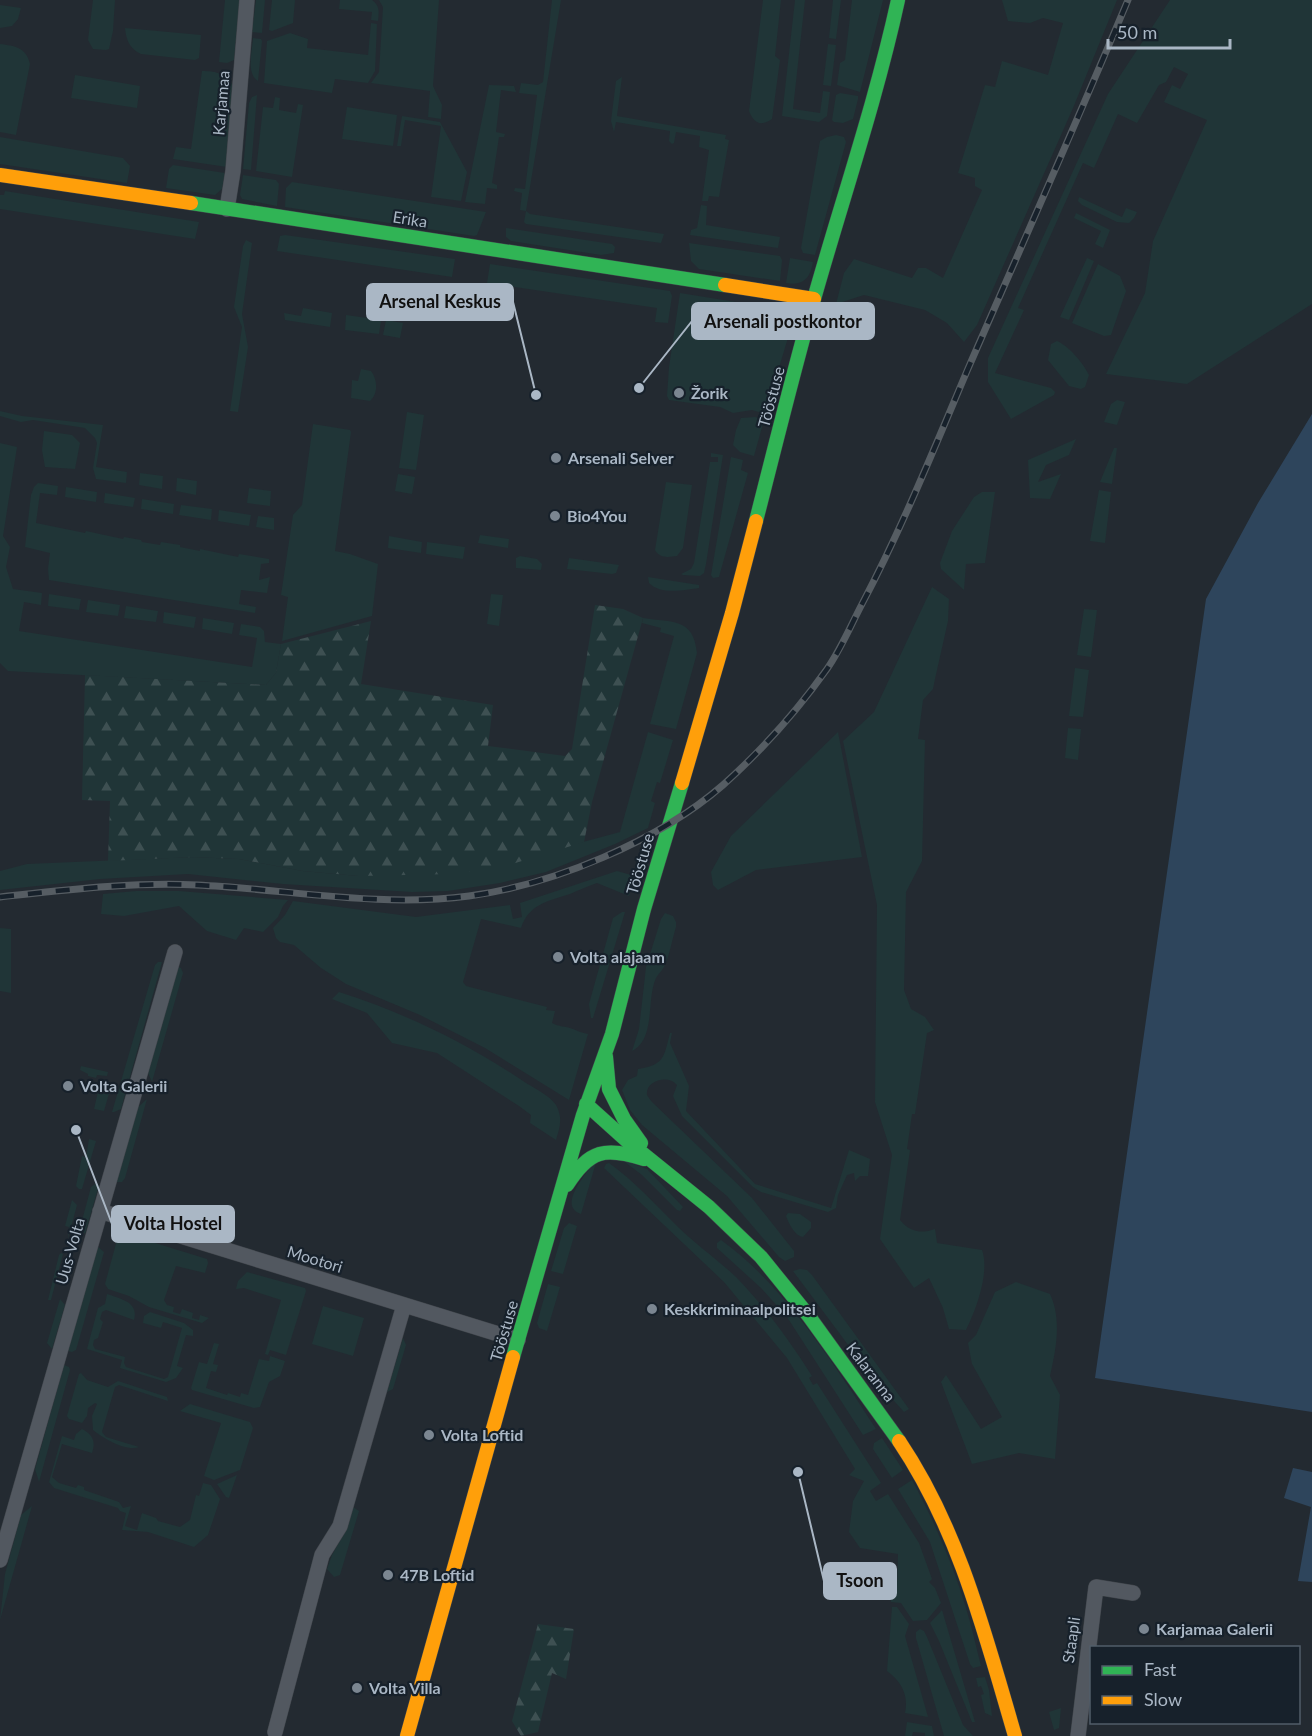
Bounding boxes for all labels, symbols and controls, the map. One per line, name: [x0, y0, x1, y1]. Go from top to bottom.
scale bar: [1108, 12, 1230, 50]
text: 50 m: [1117, 21, 1157, 43]
street label: Karjamaa: [208, 70, 233, 136]
street label: Erika: [391, 206, 429, 231]
callout: Arsenal Keskus: [367, 284, 513, 320]
text: Arsenal Keskus: [378, 290, 501, 312]
callout: Arsenali postkontor: [692, 303, 874, 339]
text: Arsenali postkontor: [703, 310, 862, 332]
street label: Tööstuse: [753, 364, 788, 430]
place label: Žorik: [691, 383, 729, 402]
marker: Žorik: [672, 386, 686, 400]
place label: Arsenali Selver: [567, 448, 674, 467]
marker: Arsenali Selver: [549, 451, 563, 465]
place label: Bio4You: [567, 506, 627, 525]
marker: Bio4You: [548, 509, 562, 523]
street label: Tööstuse: [622, 831, 657, 897]
place label: Volta alajaam: [569, 947, 665, 966]
marker: Volta alajaam: [551, 950, 565, 964]
place label: Volta Galerii: [79, 1076, 167, 1095]
marker: Volta Galerii: [61, 1079, 75, 1093]
callout: Volta Hostel: [112, 1206, 234, 1242]
text: Volta Hostel: [123, 1212, 222, 1234]
street label: Uus-Volta: [51, 1215, 88, 1287]
street label: Mootori: [285, 1241, 345, 1276]
street label: Tööstuse: [486, 1298, 521, 1364]
place label: Keskkriminaalpolitsei: [664, 1299, 816, 1318]
marker: Keskkriminaalpolitsei: [645, 1302, 659, 1316]
street label: Kalaranna: [843, 1338, 900, 1405]
place label: Volta Loftid: [440, 1425, 523, 1444]
marker: Volta Loftid: [422, 1428, 436, 1442]
callout: Tsoon: [824, 1563, 896, 1599]
place label: 47B Loftid: [400, 1565, 474, 1584]
marker: 47B Loftid: [381, 1568, 395, 1582]
text: Tsoon: [836, 1569, 884, 1591]
street label: Staapli: [1058, 1616, 1083, 1664]
place label: Karjamaa Galerii: [1156, 1619, 1273, 1638]
marker: Karjamaa Galerii: [1137, 1622, 1151, 1636]
legend: [1090, 1646, 1300, 1724]
text: Fast: [1144, 1658, 1177, 1680]
place label: Volta Villa: [368, 1678, 441, 1697]
marker: Volta Villa: [350, 1681, 364, 1695]
text: Slow: [1144, 1688, 1182, 1710]

